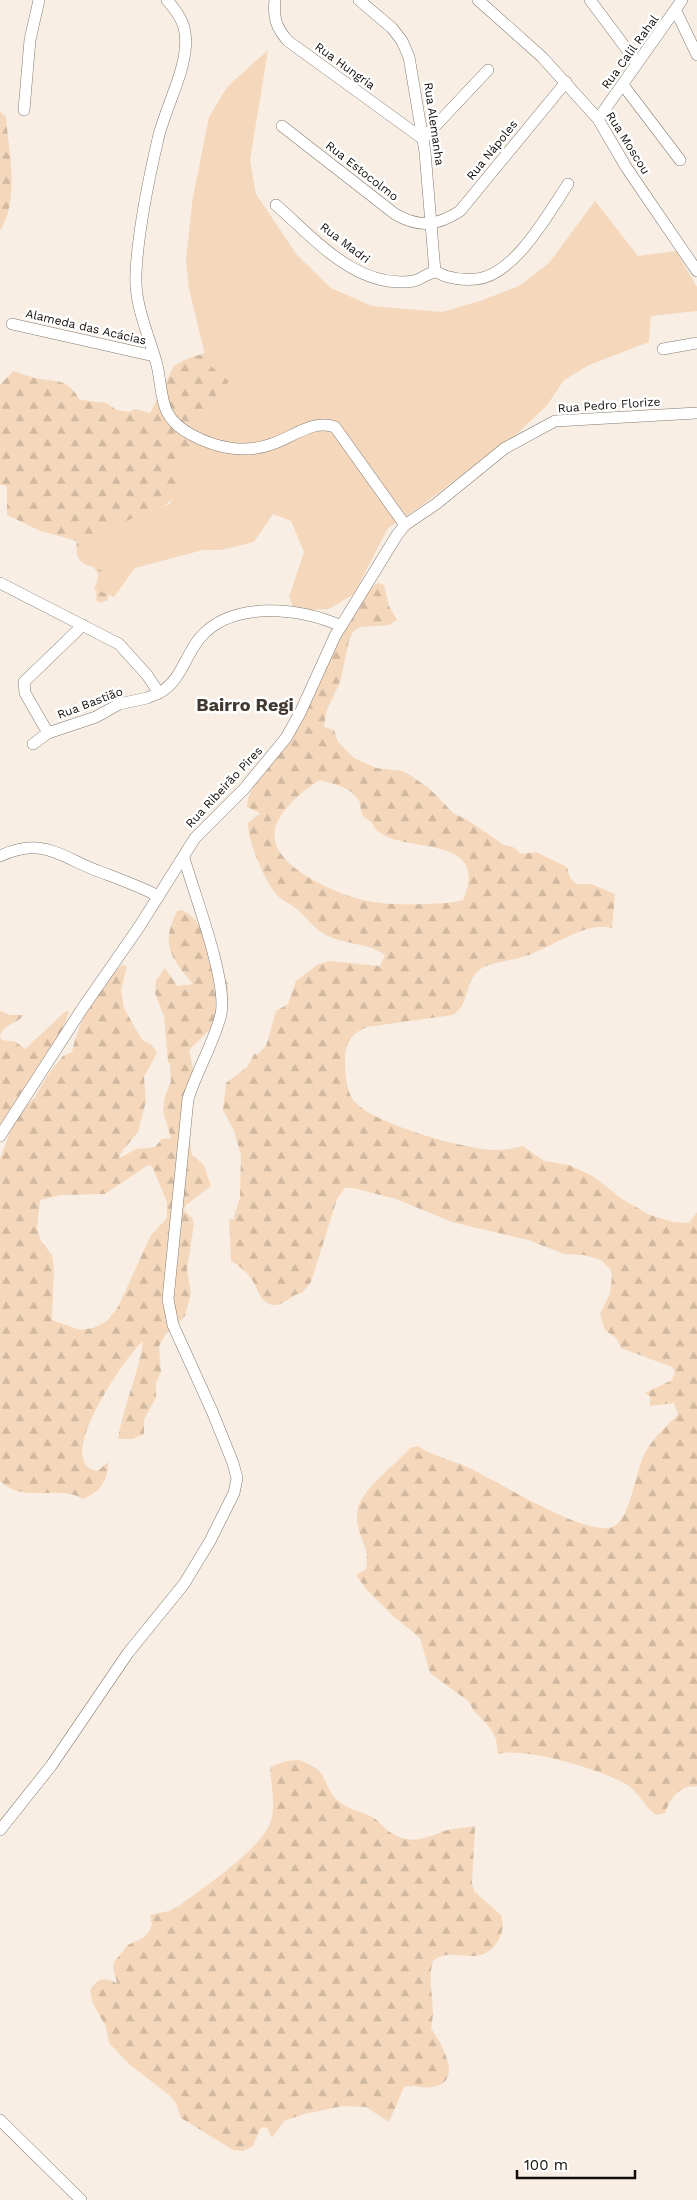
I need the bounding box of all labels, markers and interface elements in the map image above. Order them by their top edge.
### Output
street label: Rua Calil Rahal [599,12,662,92]
street label: Rua Hungria [312,40,378,93]
street label: Rua Alemanha [421,82,447,167]
street label: Rua Moscou [603,109,653,177]
street label: Rua Nápoles [464,117,520,183]
street label: Rua Estocolmo [323,138,401,204]
street label: Rua Madri [317,220,373,266]
street label: Alameda das Acácias [24,306,148,348]
street label: Rua Pedro Florize [557,394,661,416]
street label: Rua Bastião [55,684,125,722]
district label: Bairro Regi [196,694,294,715]
street label: Rua Ribeirão Pires [183,744,265,830]
scale bar [517,2148,634,2180]
text: 100 m [524,2156,568,2174]

